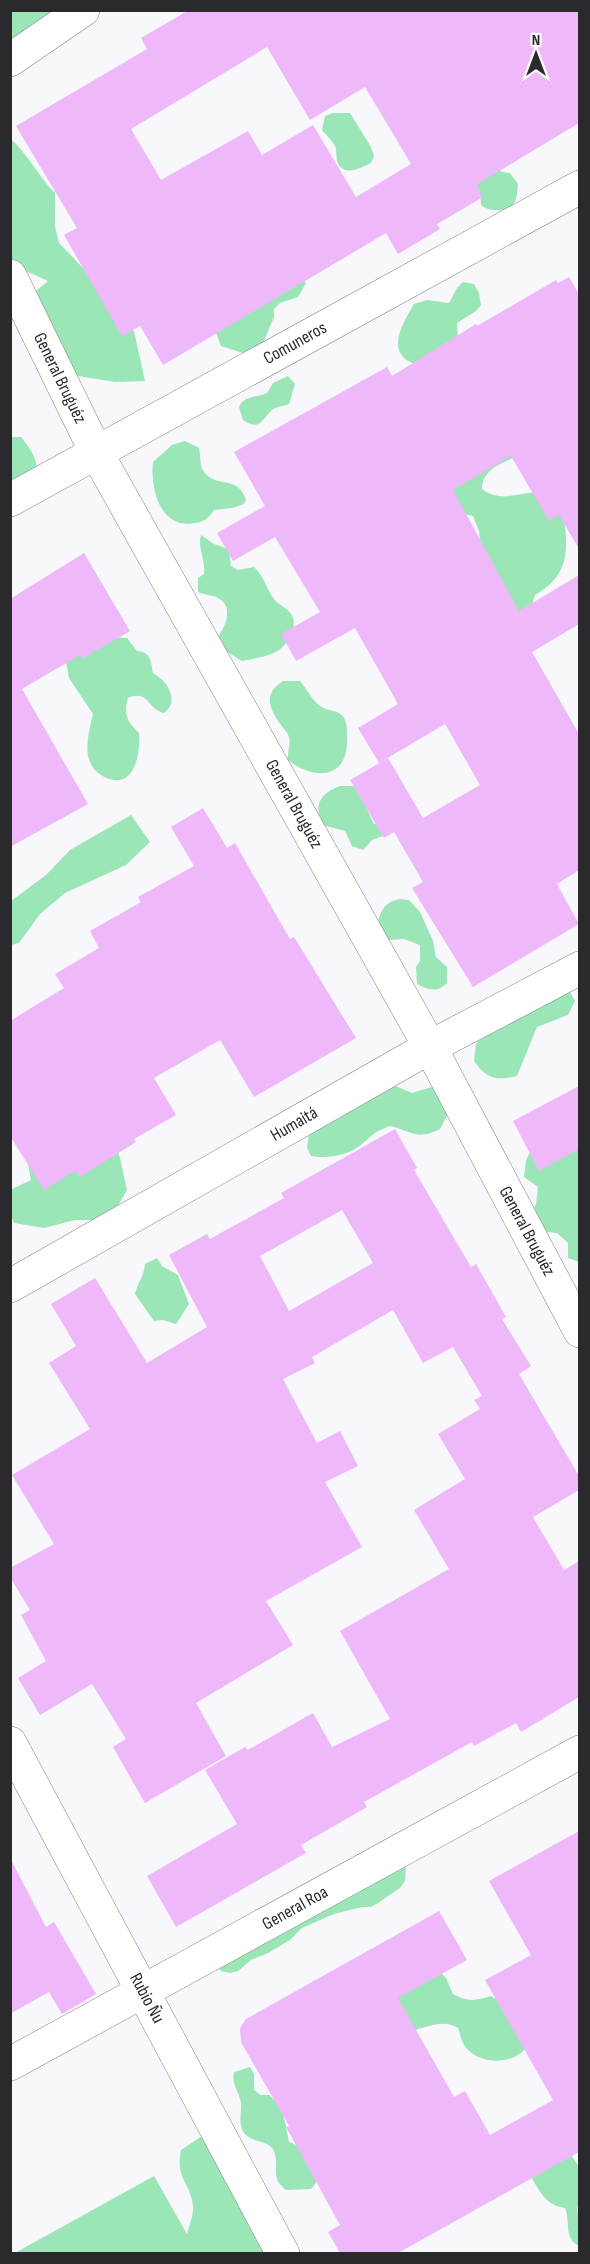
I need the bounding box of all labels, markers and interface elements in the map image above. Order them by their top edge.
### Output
north arrow [506,24,566,84]
text: N [532,31,540,50]
street label: Comuneros [260,317,330,369]
street label: General Bruguéz [29,329,91,427]
street label: General Bruguéz [261,756,327,853]
street label: Humaitá [267,1102,321,1146]
street label: General Bruguéz [495,1183,560,1280]
street label: General Roa [259,1881,331,1935]
street label: Rubio Ñu [125,1969,169,2027]

